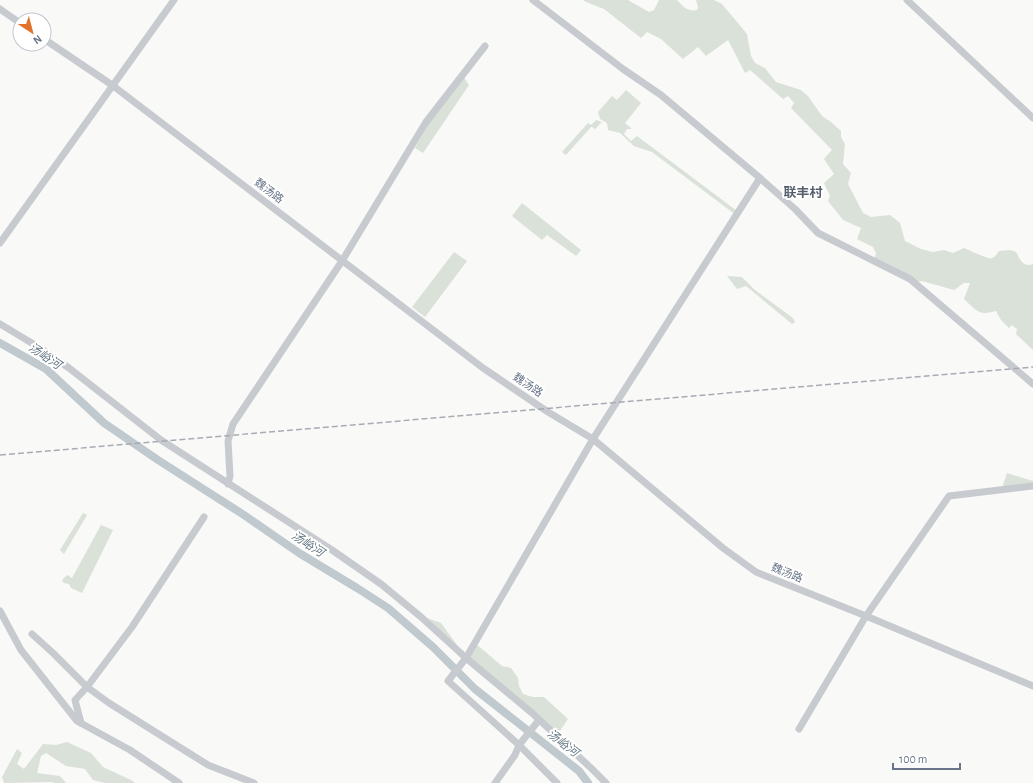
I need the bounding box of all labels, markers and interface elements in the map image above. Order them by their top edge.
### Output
north arrow [12,12,52,52]
text: N [31,33,44,46]
street label: 魏汤路 [253,176,286,205]
district label: 联丰村 [783,185,823,200]
water label: 汤峪河 [27,341,65,372]
street label: 魏汤路 [511,370,545,399]
water label: 汤峪河 [290,529,328,560]
street label: 魏汤路 [770,561,805,584]
water label: 汤峪河 [545,727,582,760]
scale bar [893,745,960,771]
text: 100 m [899,753,927,765]

